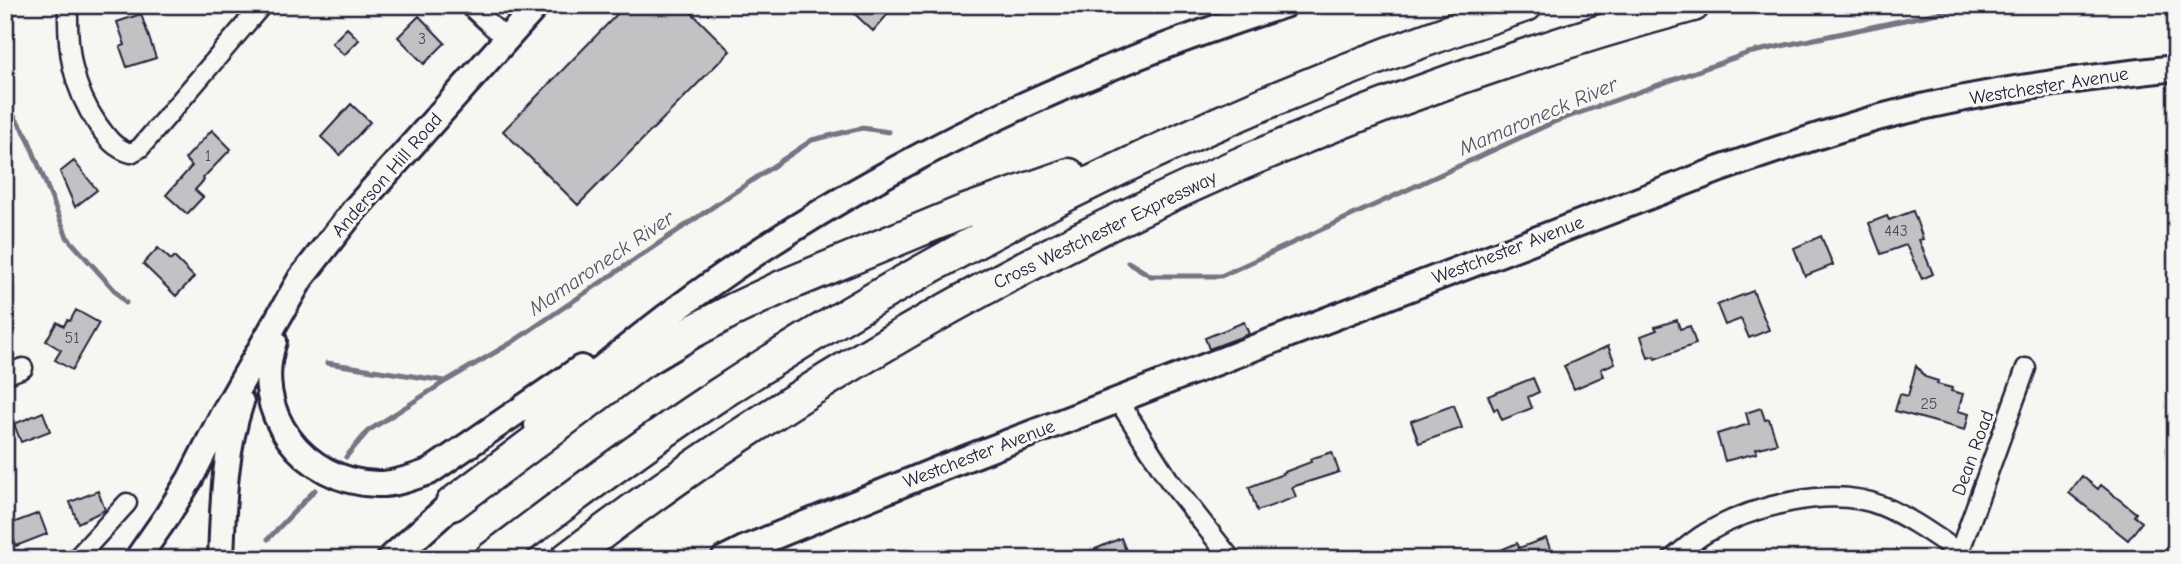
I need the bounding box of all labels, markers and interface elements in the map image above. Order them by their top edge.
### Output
house number: 3 [418,30,426,48]
street label: Westchester Avenue [1968,63,2130,109]
water label: Mamaroneck River [1454,71,1622,161]
street label: Anderson Hill Road [327,108,447,242]
house number: 1 [205,147,211,165]
street label: Cross Westchester Expressway [990,166,1221,294]
water label: Mamaroneck River [523,205,680,321]
street label: Westchester Avenue [1429,211,1587,289]
house number: 443 [1884,222,1908,240]
house number: 51 [64,329,80,347]
house number: 25 [1920,395,1938,413]
street label: Dean Road [1947,407,1999,499]
street label: Westchester Avenue [900,415,1058,493]

